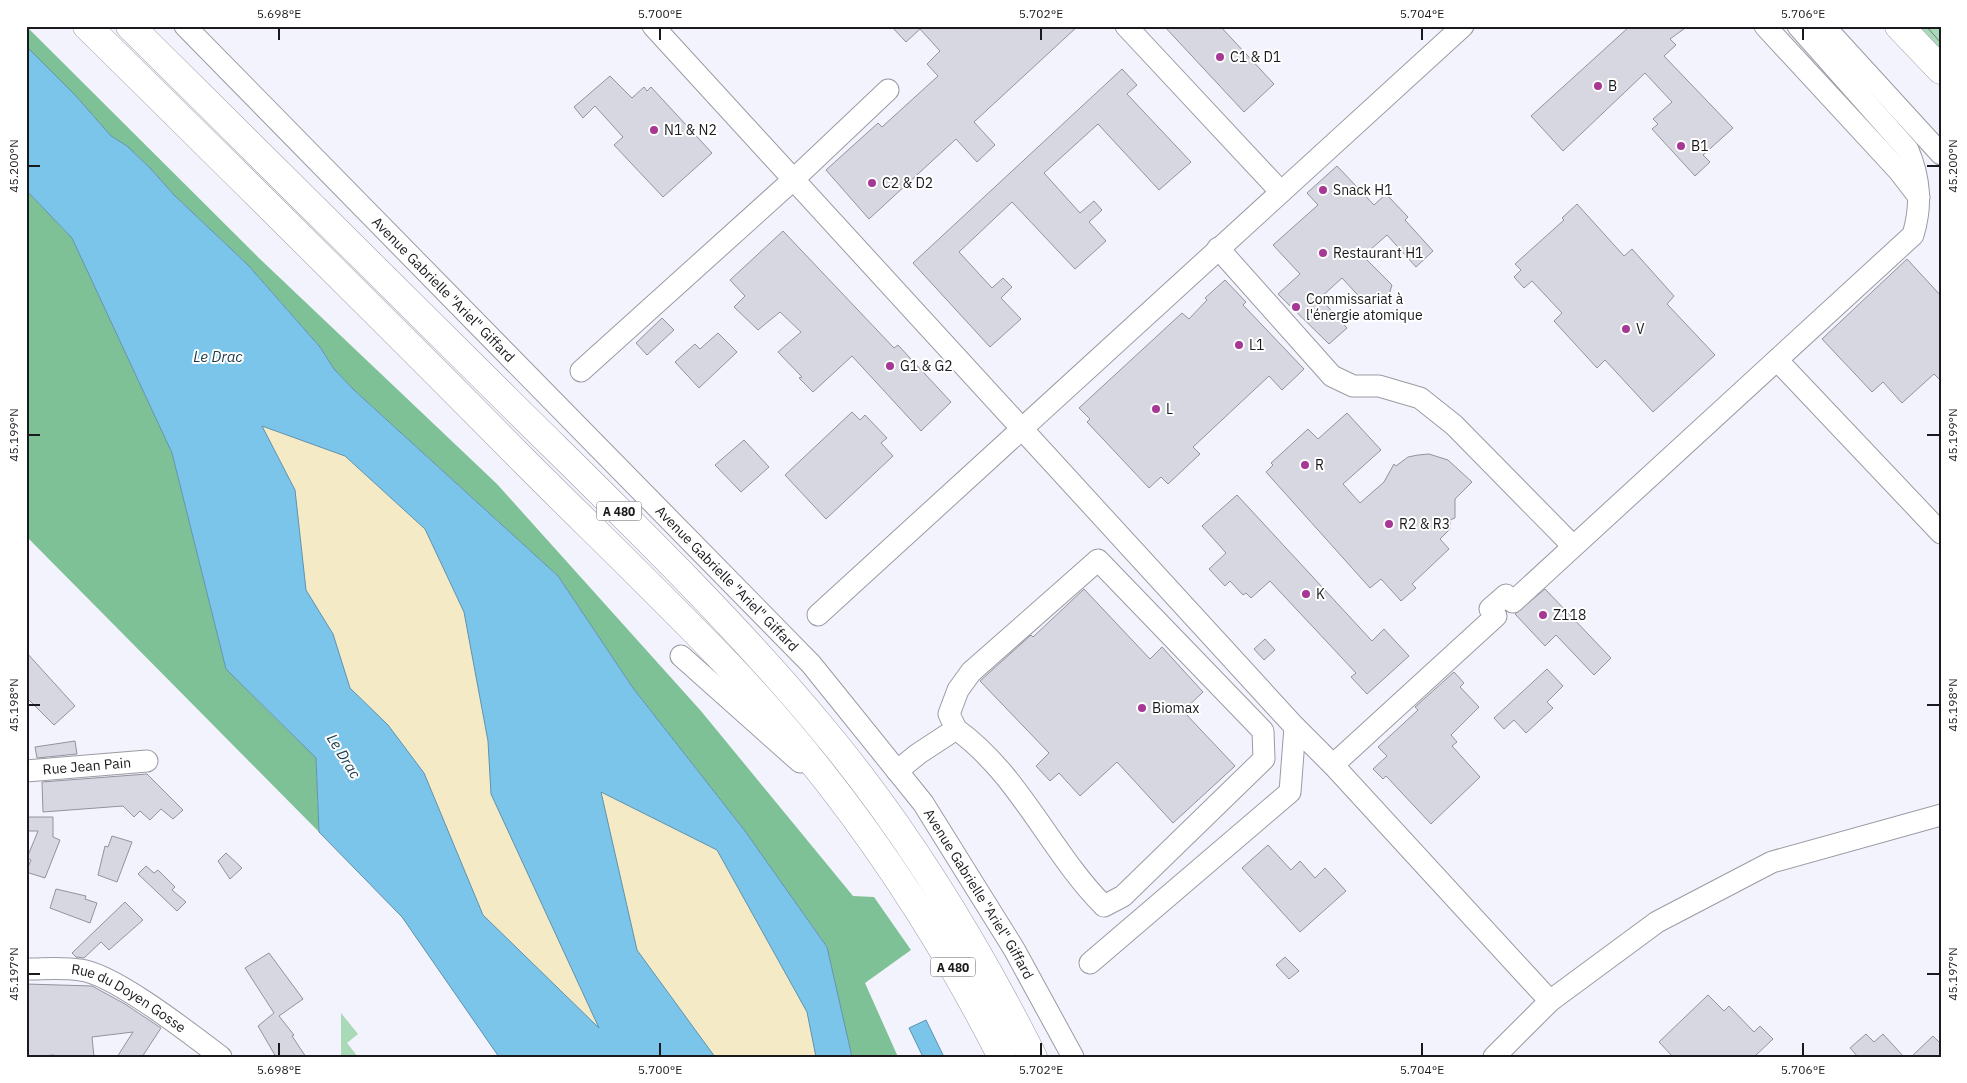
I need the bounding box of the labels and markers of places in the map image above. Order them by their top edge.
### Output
place label: C1 & D1 [1230,48,1281,66]
marker: C1 & D1 [1214,51,1226,63]
place label: B [1608,77,1617,95]
marker: B [1592,80,1604,92]
place label: N1 & N2 [664,121,717,139]
marker: N1 & N2 [648,124,660,136]
place label: B1 [1691,137,1709,155]
marker: B1 [1675,140,1687,152]
place label: C2 & D2 [882,174,933,192]
marker: C2 & D2 [866,177,878,189]
place label: Snack H1 [1333,181,1393,199]
marker: Snack H1 [1317,184,1329,196]
place label: Restaurant H1 [1333,244,1424,262]
marker: Restaurant H1 [1317,247,1329,259]
place label: Commissariat à l'énergie atomique [1306,290,1423,324]
marker: Commissariat à l'énergie atomique [1290,301,1302,313]
place label: V [1636,320,1645,338]
marker: V [1620,323,1632,335]
place label: L1 [1249,336,1264,354]
marker: L1 [1233,339,1245,351]
place label: G1 & G2 [900,357,953,375]
marker: G1 & G2 [884,360,896,372]
place label: L [1166,400,1173,418]
marker: L [1150,403,1162,415]
place label: R [1315,456,1324,474]
marker: R [1299,459,1311,471]
place label: R2 & R3 [1399,515,1450,533]
marker: R2 & R3 [1383,518,1395,530]
place label: K [1316,585,1325,603]
marker: K [1300,588,1312,600]
place label: Z118 [1553,606,1586,624]
marker: Z118 [1537,609,1549,621]
place label: Biomax [1152,699,1199,717]
marker: Biomax [1136,702,1148,714]

